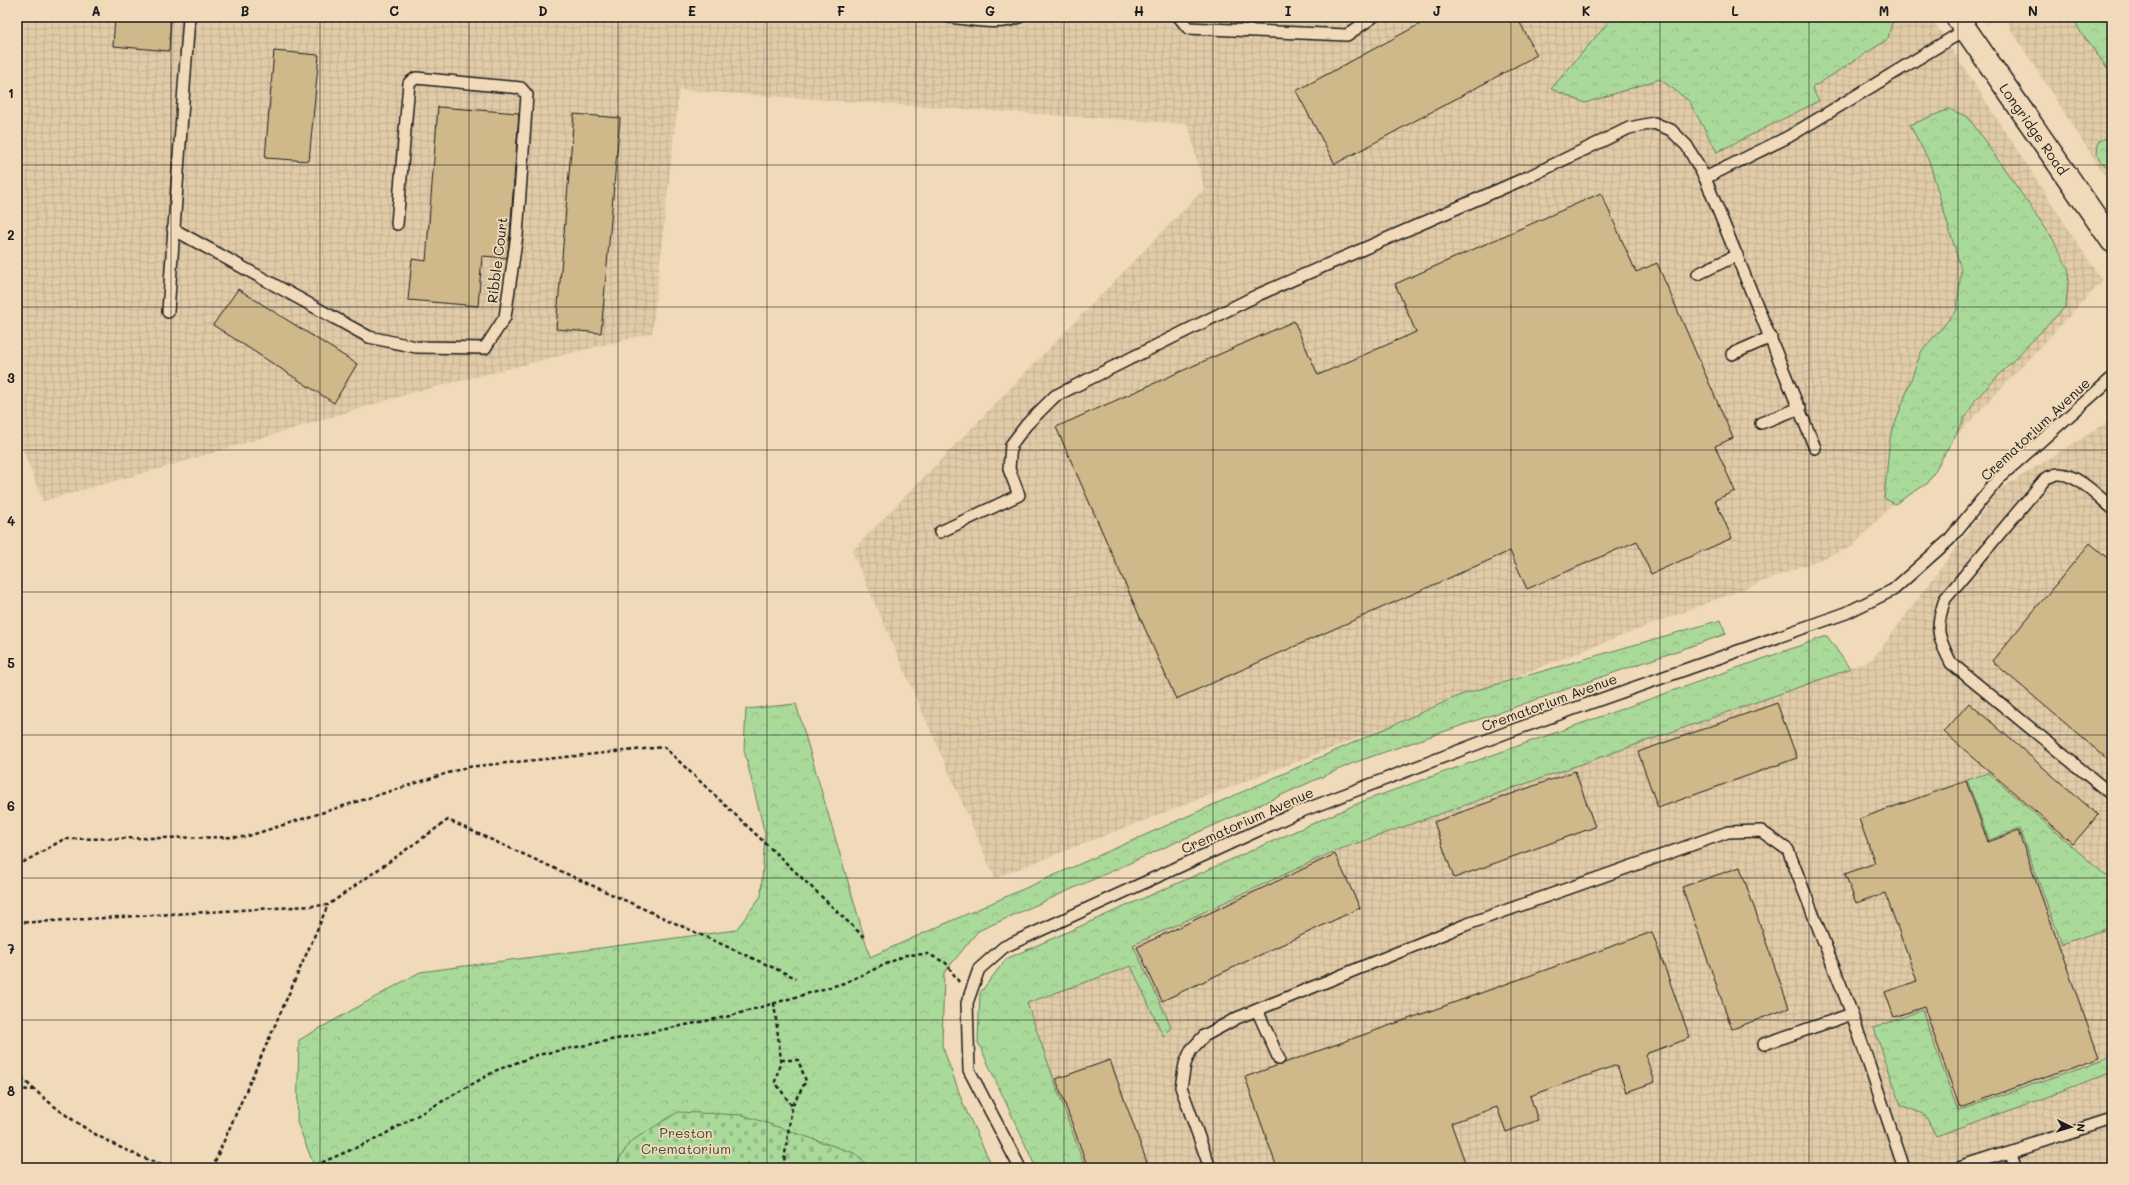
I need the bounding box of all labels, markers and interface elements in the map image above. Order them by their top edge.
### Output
text: A [91,2,101,19]
text: B [241,2,250,19]
text: C [389,2,399,19]
text: D [538,2,548,19]
text: E [688,2,696,19]
text: F [837,2,845,19]
text: G [985,2,995,19]
text: H [1134,2,1144,19]
text: I [1285,2,1292,19]
text: J [1433,2,1441,19]
text: K [1582,2,1591,19]
text: L [1731,2,1739,19]
text: M [1879,2,1889,19]
text: N [2028,2,2038,19]
street label: Longridge Road [1995,79,2073,179]
text: 1 [8,84,14,101]
street label: Ribble Court [482,216,512,304]
text: 2 [7,226,15,243]
text: 3 [7,369,15,386]
street label: Crematorium Avenue [1976,373,2094,485]
text: 4 [7,512,15,529]
text: 5 [7,654,15,671]
street label: Crematorium Avenue [1479,669,1619,735]
street label: Crematorium Avenue [1178,782,1316,858]
text: 6 [7,797,15,814]
text: 7 [7,940,15,957]
text: 8 [7,1082,15,1099]
north arrow [2051,1107,2091,1147]
park label: Preston Crematorium [641,1123,731,1158]
text: N [2074,1123,2089,1133]

